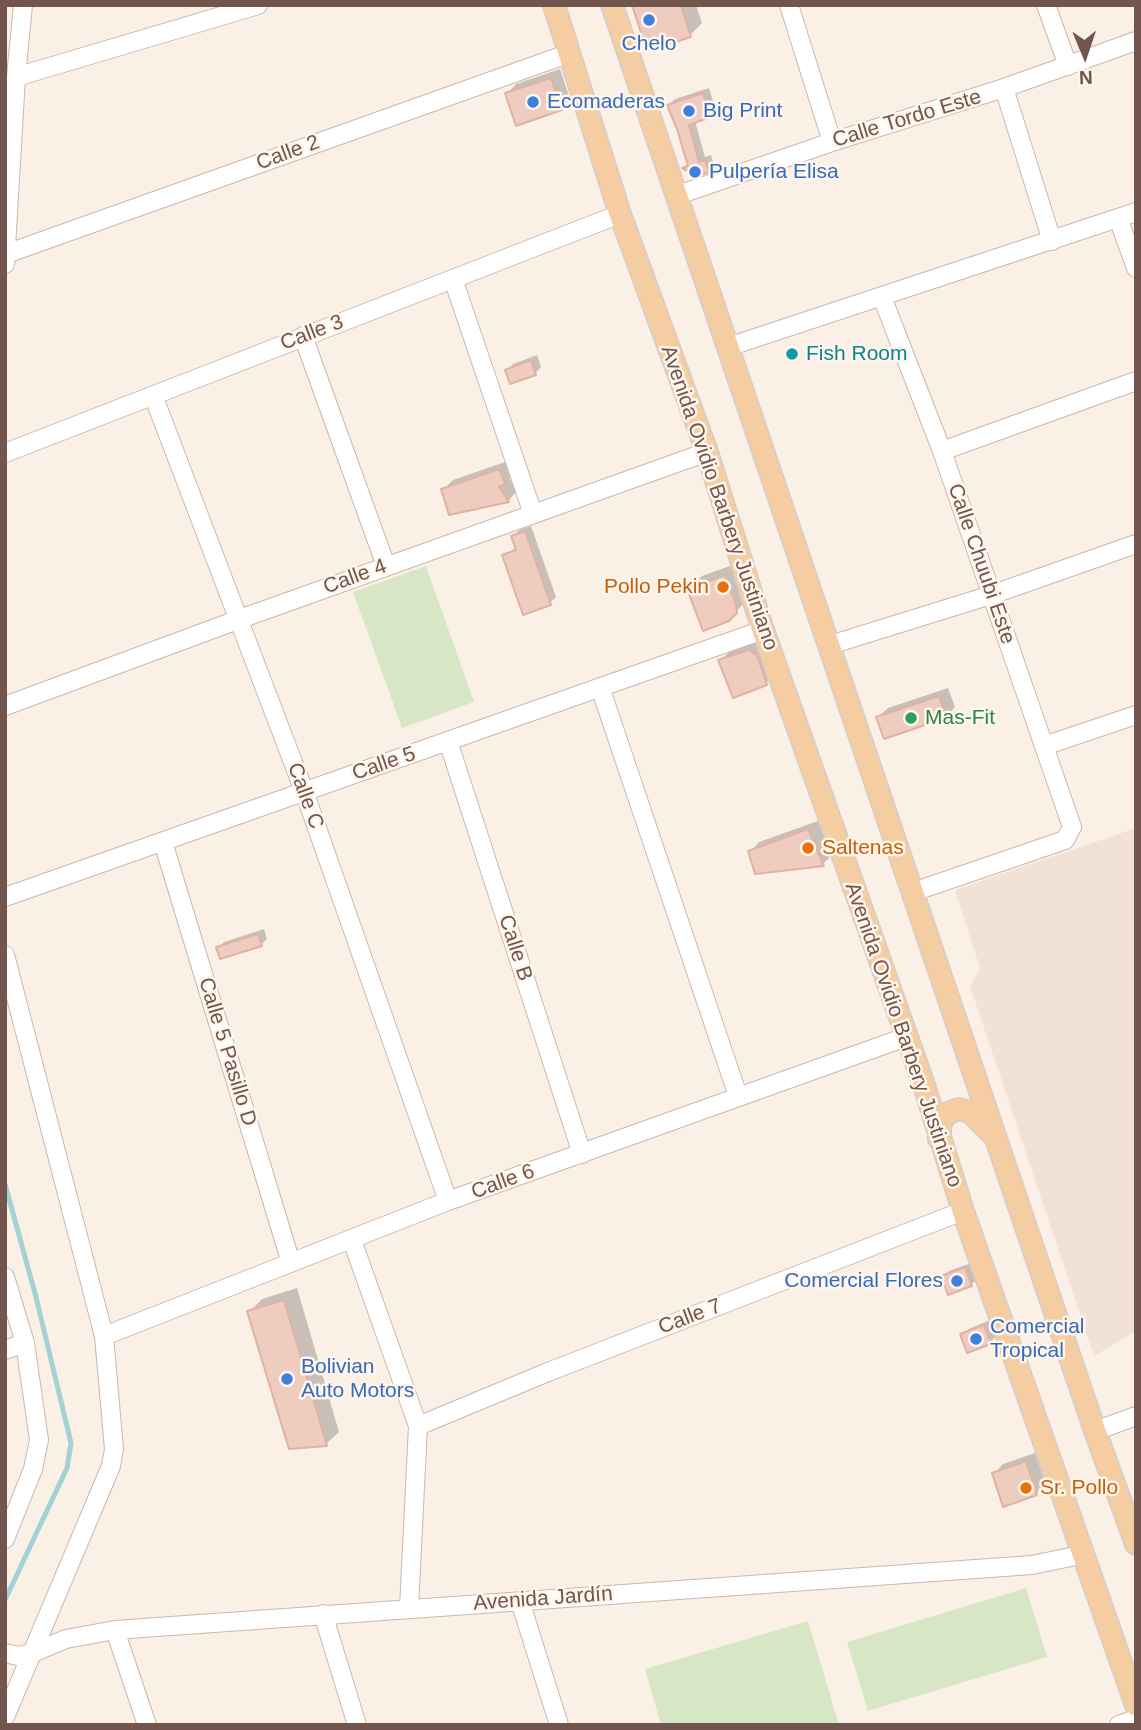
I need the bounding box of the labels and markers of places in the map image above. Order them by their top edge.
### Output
marker: Chelo [641,12,657,28]
place label: Chelo [622,31,676,57]
place label: Ecomaderas [547,89,665,115]
marker: Ecomaderas [525,94,541,110]
place label: Big Print [703,98,782,124]
marker: Big Print [681,103,697,119]
place label: Pulpería Elisa [709,159,839,185]
marker: Pulpería Elisa [687,164,703,180]
place label: Fish Room [806,341,908,367]
marker: Fish Room [784,346,800,362]
place label: Pollo Pekin [604,574,709,600]
marker: Pollo Pekin [715,579,731,595]
place label: Mas-Fit [925,705,995,731]
marker: Mas-Fit [903,710,919,726]
place label: Saltenas [822,835,904,861]
marker: Saltenas [800,840,816,856]
place label: Comercial Flores [784,1268,943,1294]
marker: Comercial Flores [949,1273,965,1289]
place label: Comercial Tropical [990,1314,1085,1364]
marker: Comercial Tropical [968,1331,984,1347]
place label: Bolivian Auto Motors [301,1354,414,1404]
marker: Bolivian Auto Motors [279,1371,295,1387]
place label: Sr. Pollo [1040,1475,1118,1501]
marker: Sr. Pollo [1018,1480,1034,1496]

